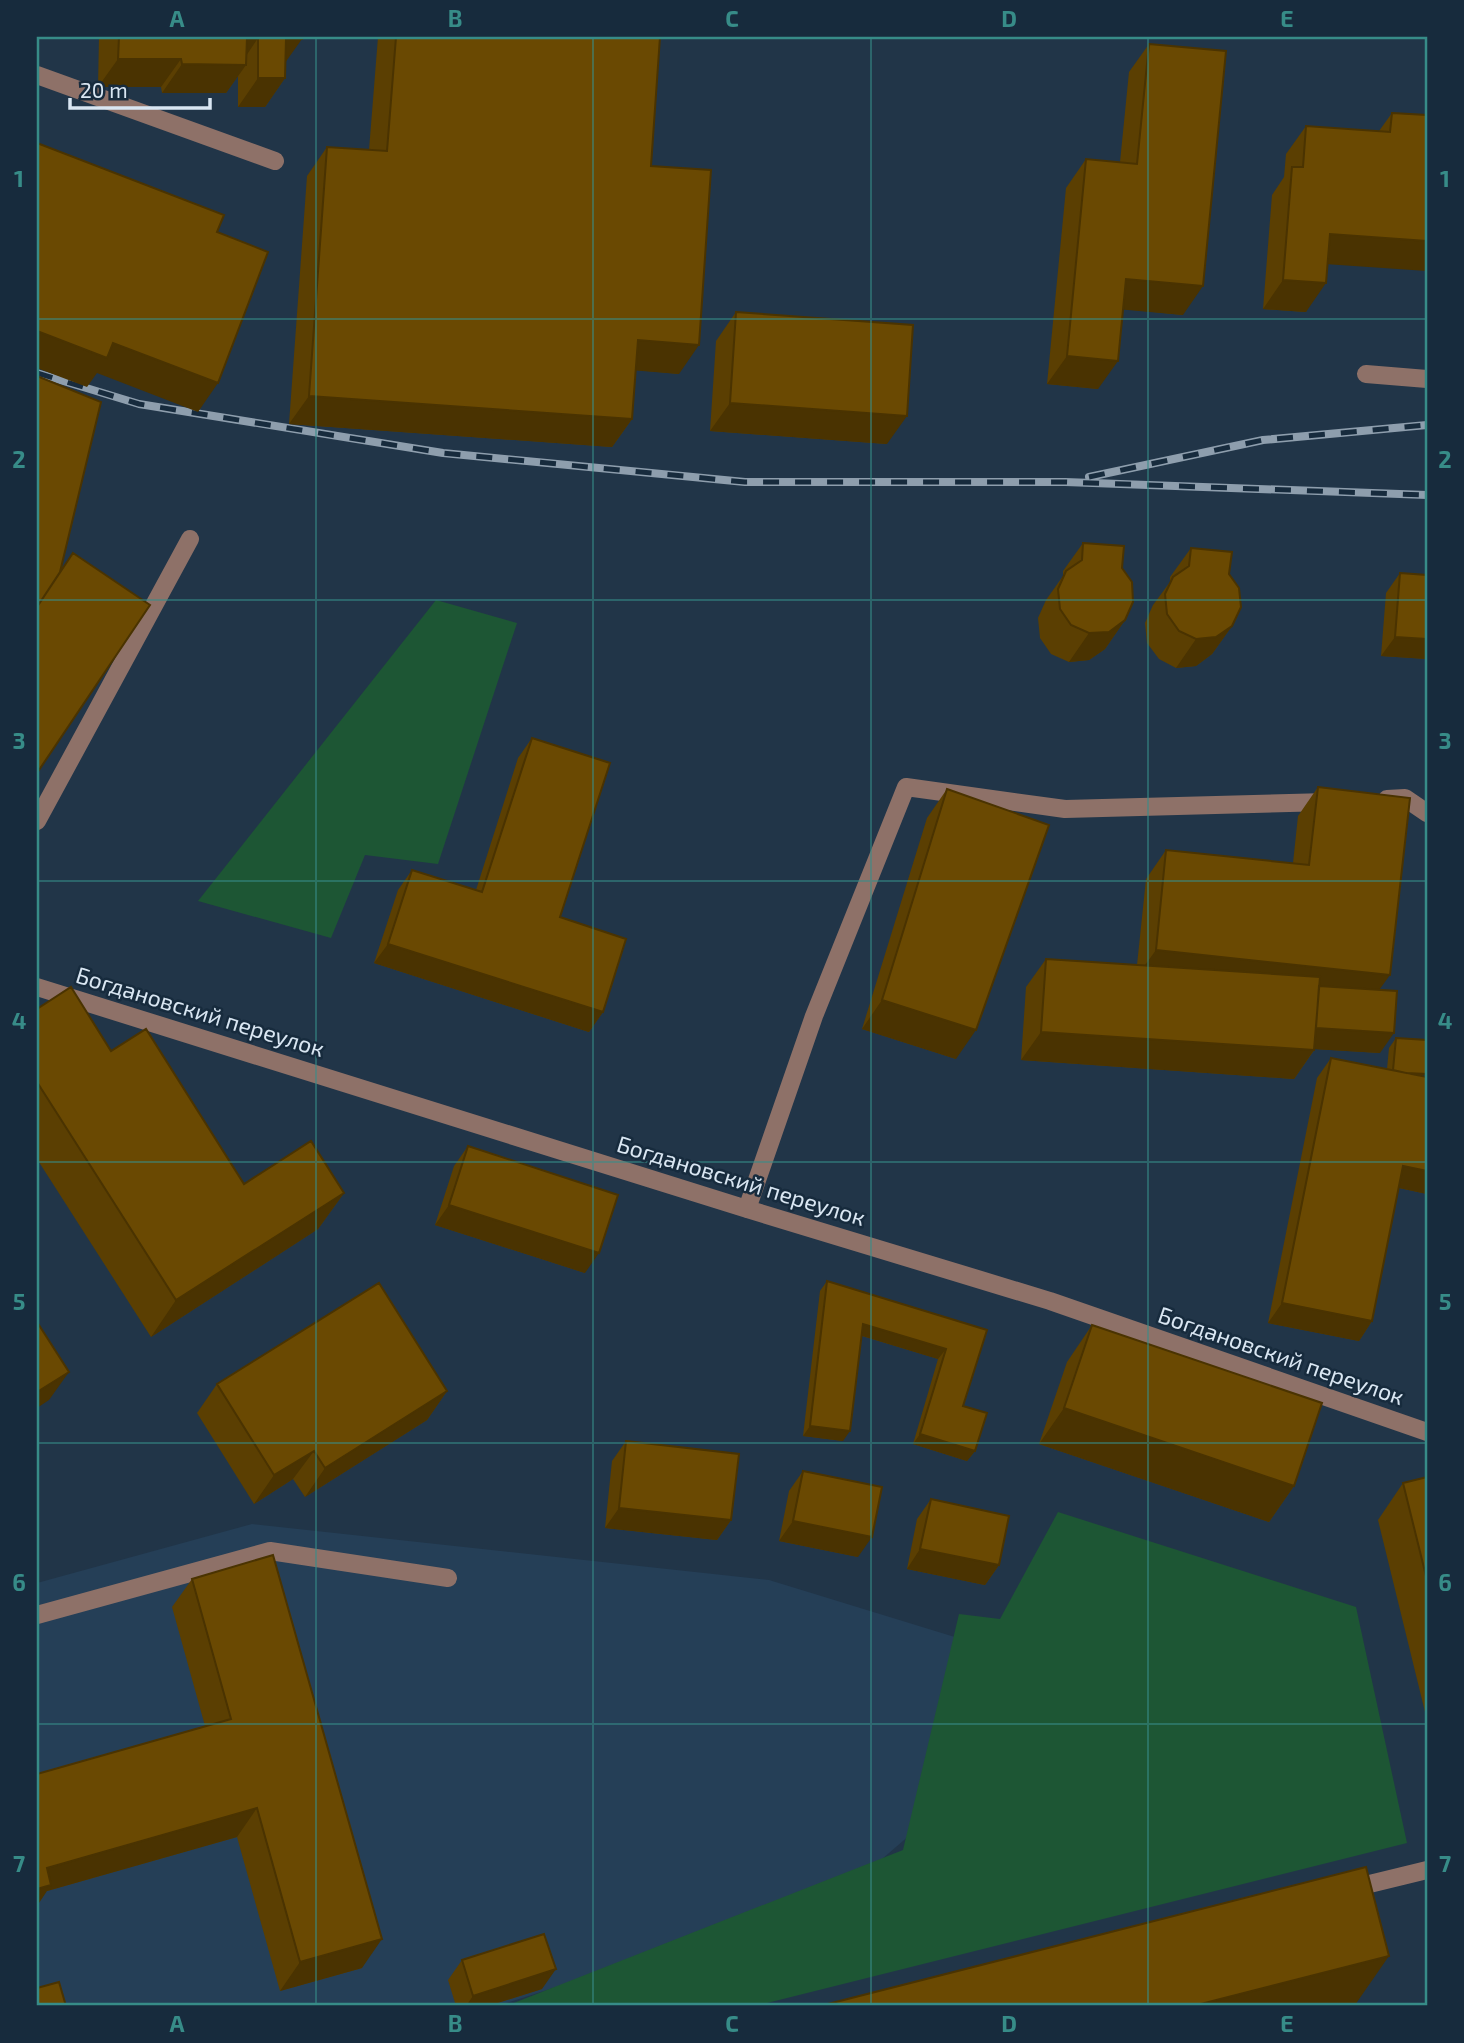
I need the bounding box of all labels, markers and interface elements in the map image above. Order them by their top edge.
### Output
text: A [169,4,185,32]
text: B [448,4,462,32]
text: C [725,4,739,32]
text: D [1001,4,1017,32]
text: E [1280,4,1294,32]
scale bar [70,66,210,110]
text: 20 m [80,77,128,102]
text: 1 [14,164,24,192]
text: 1 [1440,164,1450,192]
text: 2 [12,445,26,473]
text: 2 [1438,445,1452,473]
text: 3 [12,726,26,754]
text: 3 [1438,726,1452,754]
street label: Богдановский переулок [72,960,328,1063]
text: 4 [12,1006,26,1034]
text: 4 [1438,1006,1452,1034]
street label: Богдановский переулок [613,1129,869,1232]
text: 5 [13,1287,25,1315]
text: 5 [1439,1287,1451,1315]
street label: Богдановский переулок [1154,1300,1408,1411]
text: 6 [12,1568,26,1596]
text: 6 [1438,1568,1452,1596]
text: 7 [13,1849,25,1877]
text: 7 [1439,1849,1451,1877]
text: A [169,2009,185,2037]
text: B [448,2009,462,2037]
text: C [725,2009,739,2037]
text: D [1001,2009,1017,2037]
text: E [1280,2009,1294,2037]

